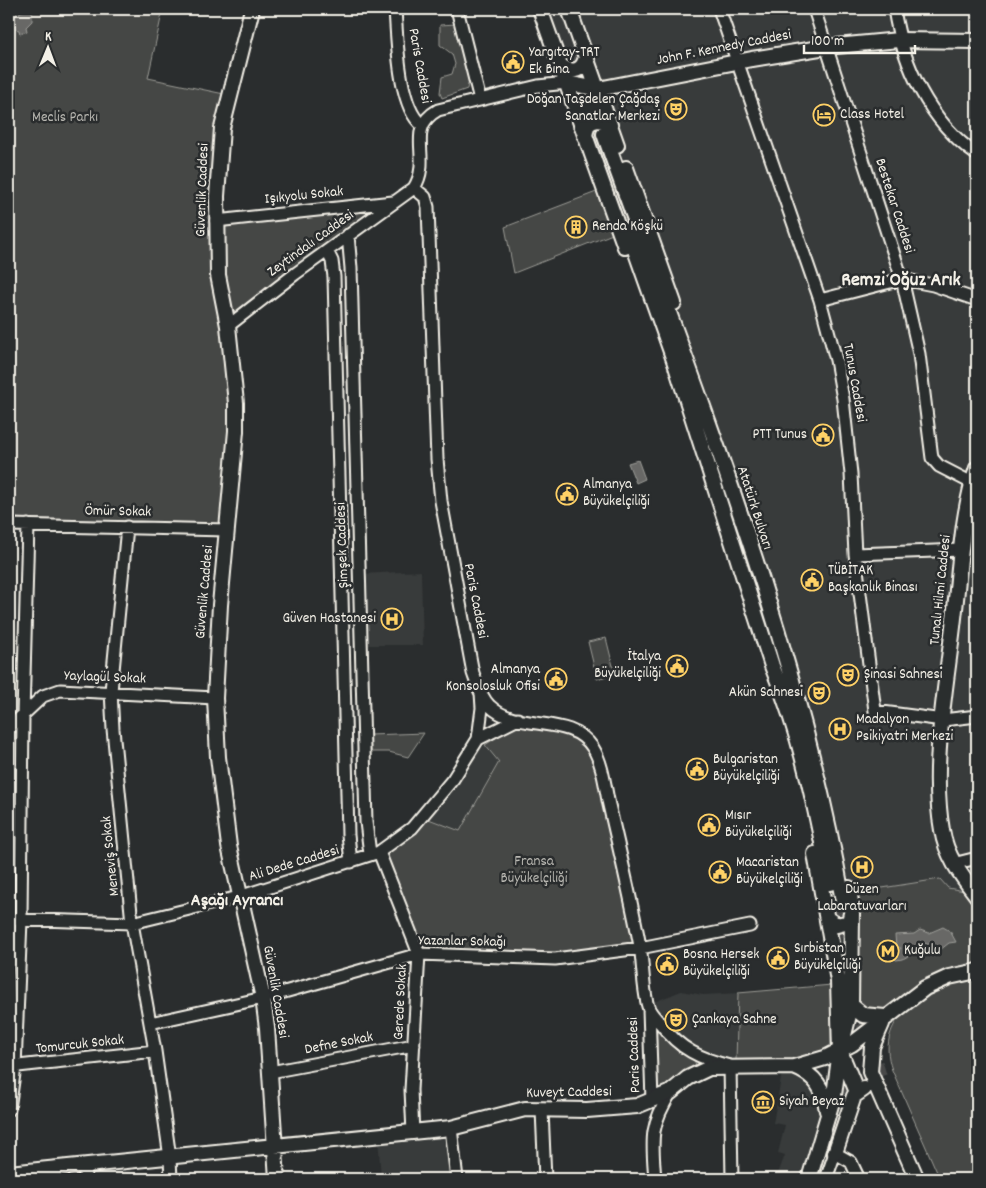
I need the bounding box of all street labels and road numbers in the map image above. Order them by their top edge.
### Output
street label: John F. Kennedy Caddesi [655,24,793,72]
street label: Paris Caddesi [402,27,436,106]
street label: Güvenlik Caddesi [190,142,216,237]
street label: Bestekar Caddesi [868,156,920,256]
street label: Işıkyolu Sokak [264,181,344,211]
street label: Zeytindalı Caddesi [263,205,359,283]
street label: Tunus Caddesi [836,342,872,424]
street label: Atatürk Bulvarı [730,463,778,553]
street label: Ömür Sokak [85,500,151,524]
street label: Şimşek Caddesi [330,501,355,588]
street label: Tunalı Hilmi Caddesi [924,533,958,646]
street label: Güvenlik Caddesi [190,544,220,640]
street label: Paris Caddesi [457,562,493,641]
street label: Yaylagül Sokak [64,666,146,690]
street label: Meneviş Sokak [96,815,126,897]
street label: Ali Dede Caddesi [246,840,342,888]
street label: Yazanlar Sokağı [418,930,506,954]
street label: Güvenlik Caddesi [256,944,294,1040]
street label: Gerede Sokak [388,963,414,1041]
street label: Paris Caddesi [623,1016,647,1093]
street label: Defne Sokak [303,1027,375,1061]
street label: Tomurcuk Sokak [35,1029,125,1061]
street label: Kuveyt Caddesi [526,1081,612,1105]

